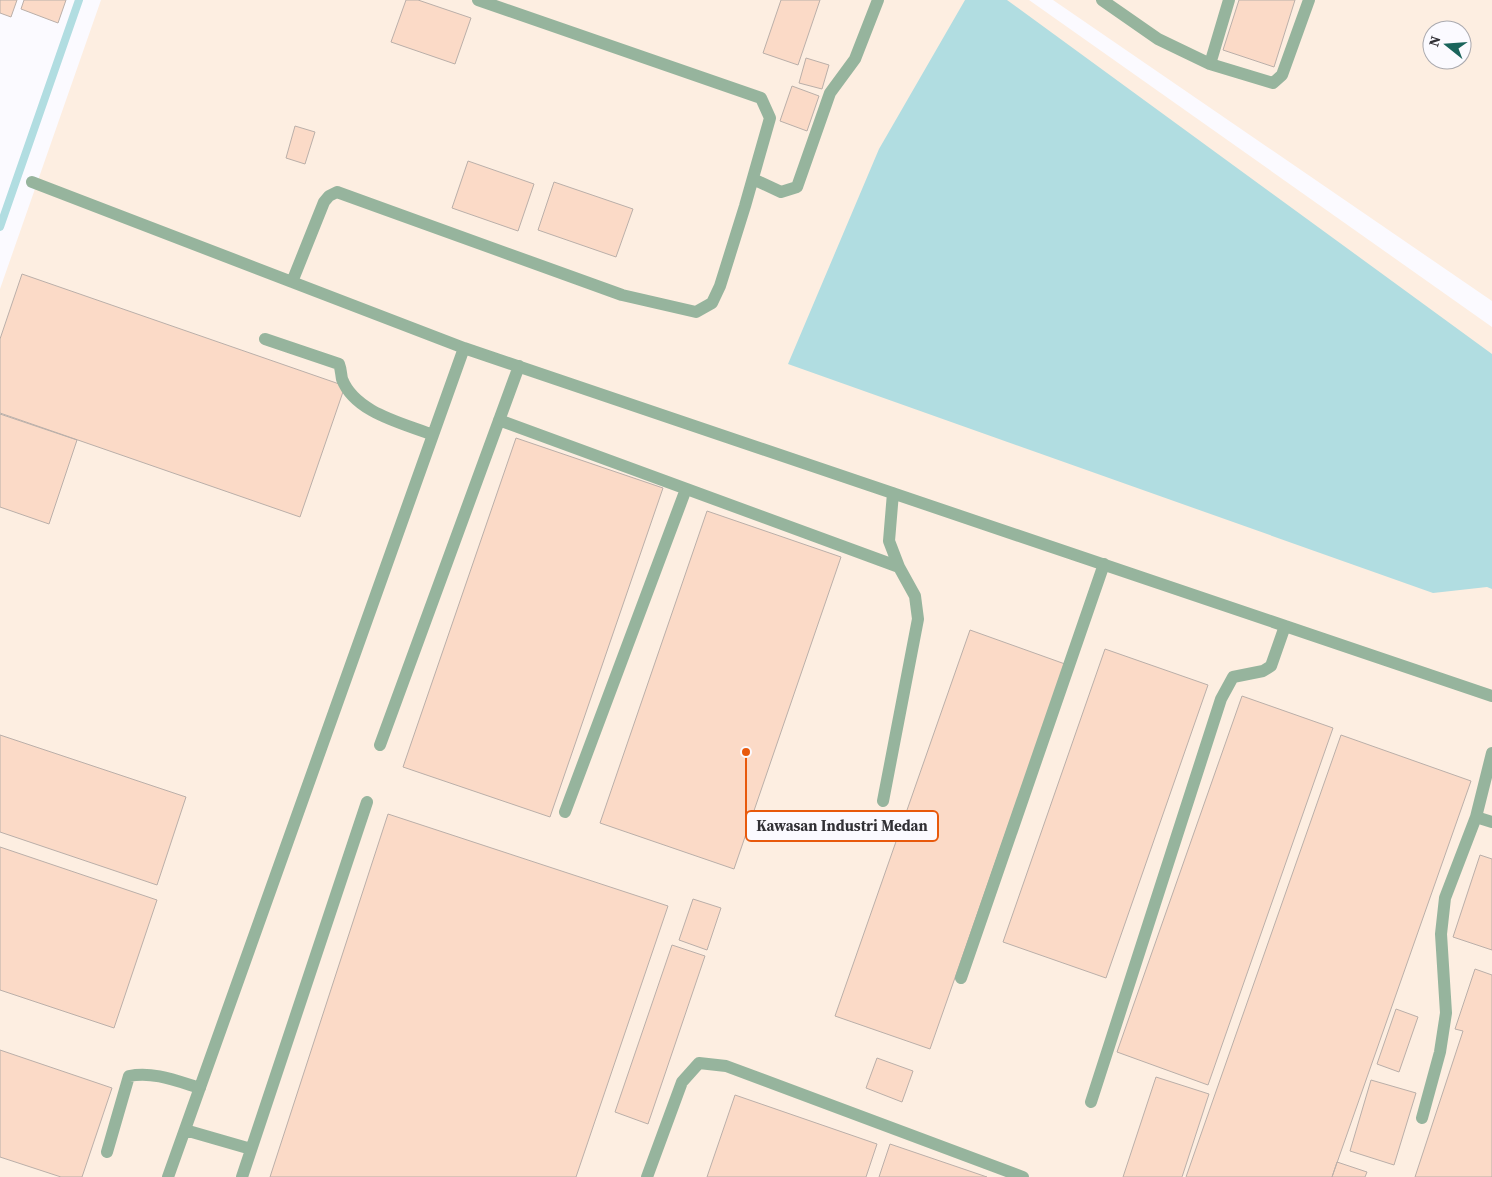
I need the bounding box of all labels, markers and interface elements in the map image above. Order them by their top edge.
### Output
north arrow [1422,20,1472,70]
text: N [1424,33,1446,49]
callout: Kawasan Industri Medan [746,811,938,841]
text: Kawasan Industri Medan [756,815,928,836]

